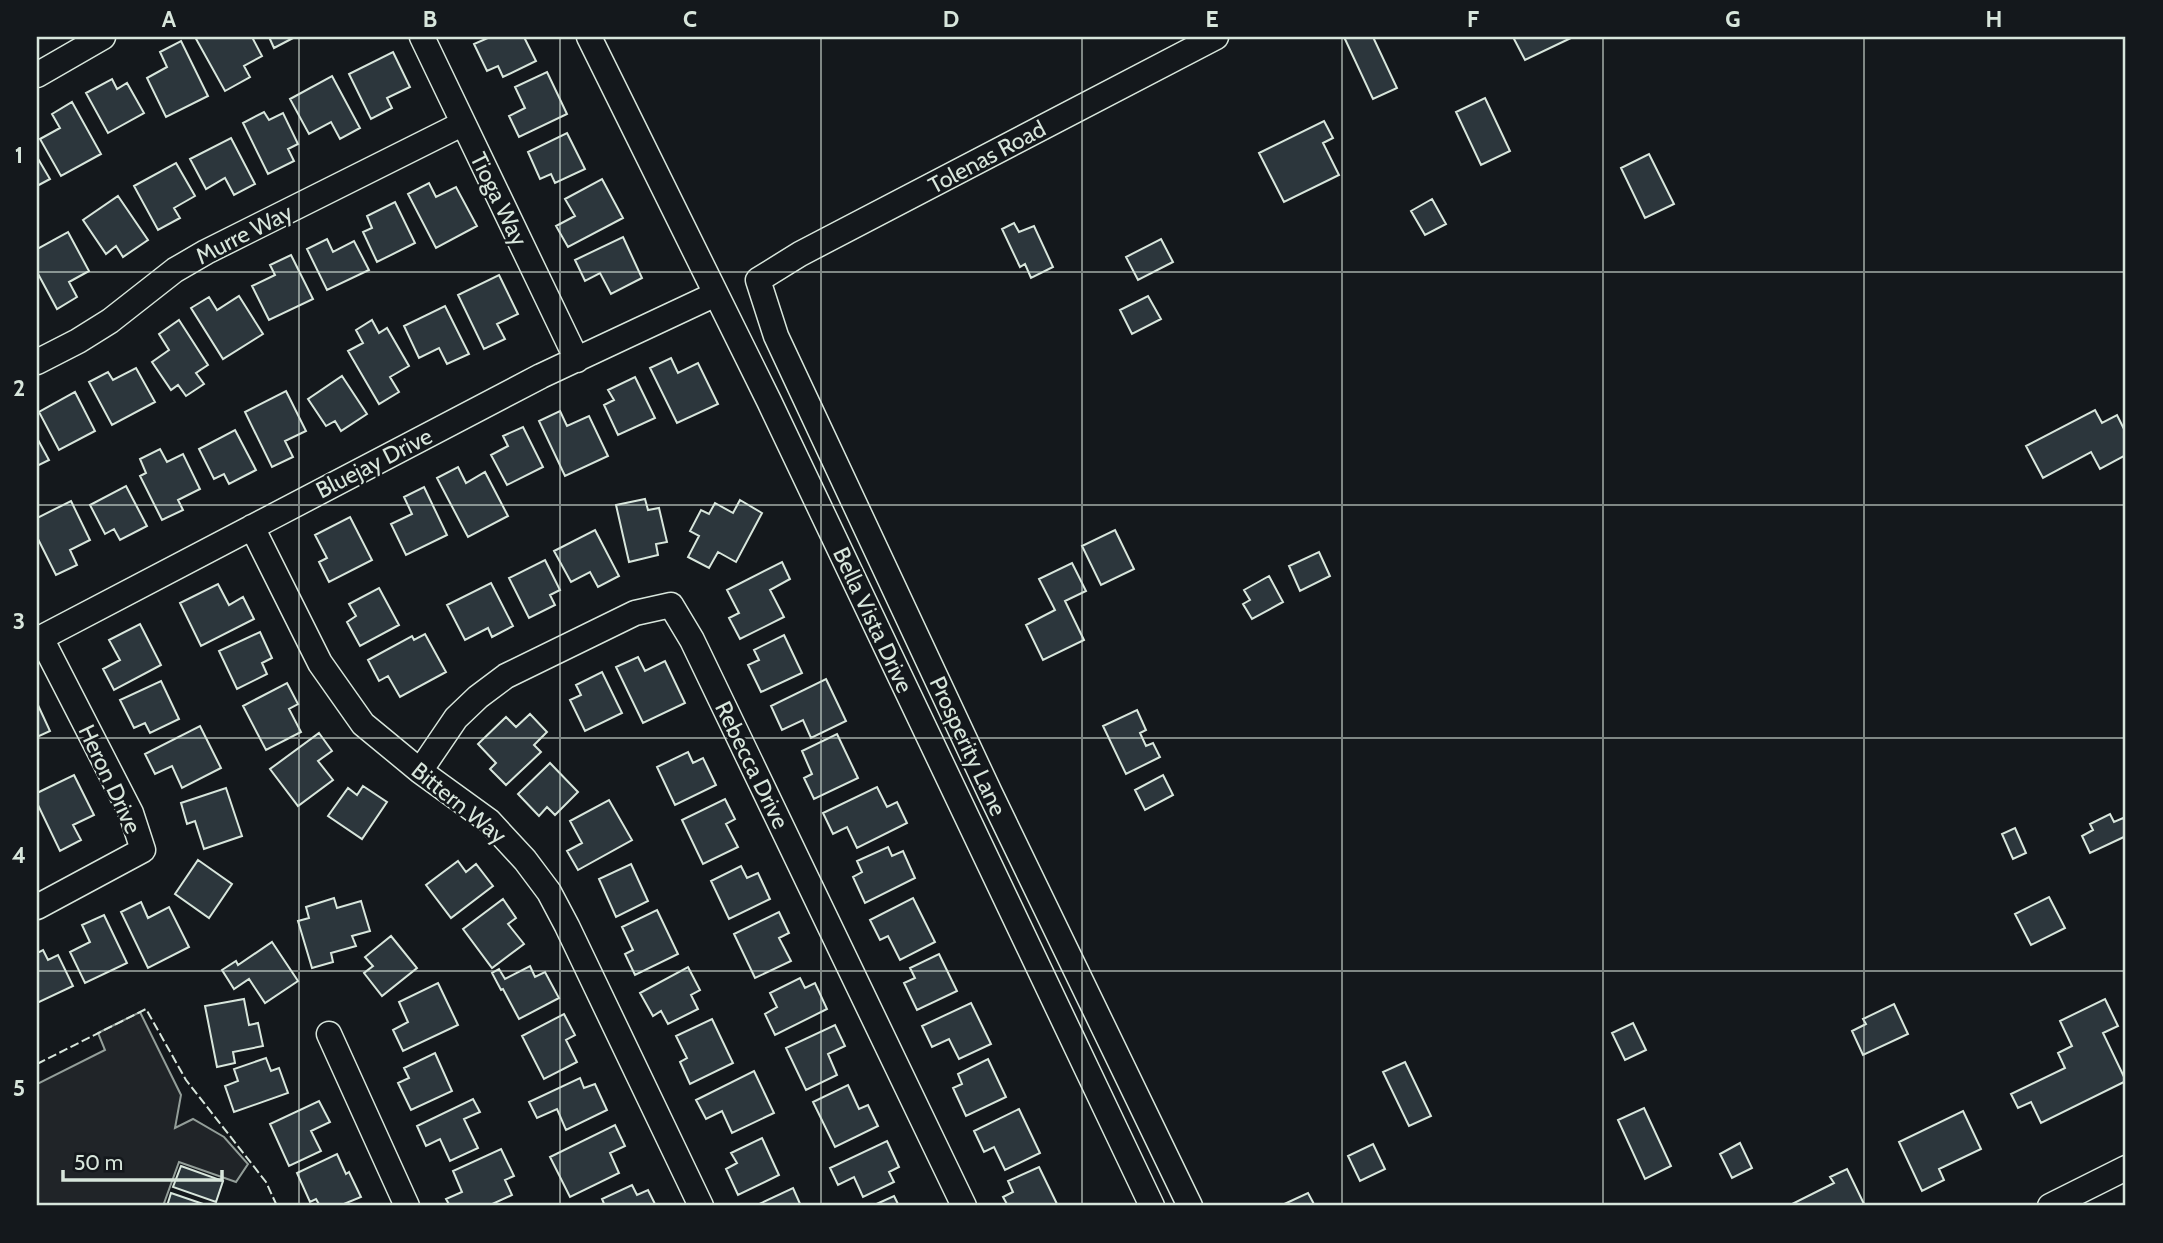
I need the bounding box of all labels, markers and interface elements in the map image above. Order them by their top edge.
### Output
text: A [162,5,177,33]
text: B [423,5,437,33]
text: C [683,5,697,33]
text: D [943,5,959,33]
text: E [1205,5,1219,33]
text: F [1467,5,1479,33]
text: G [1725,5,1741,33]
text: H [1986,5,2002,33]
street label: Tolenas Road [924,114,1050,200]
text: 1 [15,141,23,169]
street label: Tioga Way [464,148,534,251]
street label: Murre Way [191,198,297,270]
text: 2 [13,374,25,402]
street label: Bluejay Drive [311,422,437,504]
street label: Bella Vista Drive [827,543,919,698]
text: 3 [13,607,25,635]
street label: Prosperity Lane [923,672,1013,820]
street label: Rebecca Drive [709,697,795,833]
street label: Heron Drive [73,720,147,838]
street label: Bittern Way [406,756,512,850]
text: 4 [12,841,26,869]
text: 5 [13,1074,25,1102]
scale bar [63,1138,222,1182]
text: 50 m [74,1150,123,1175]

